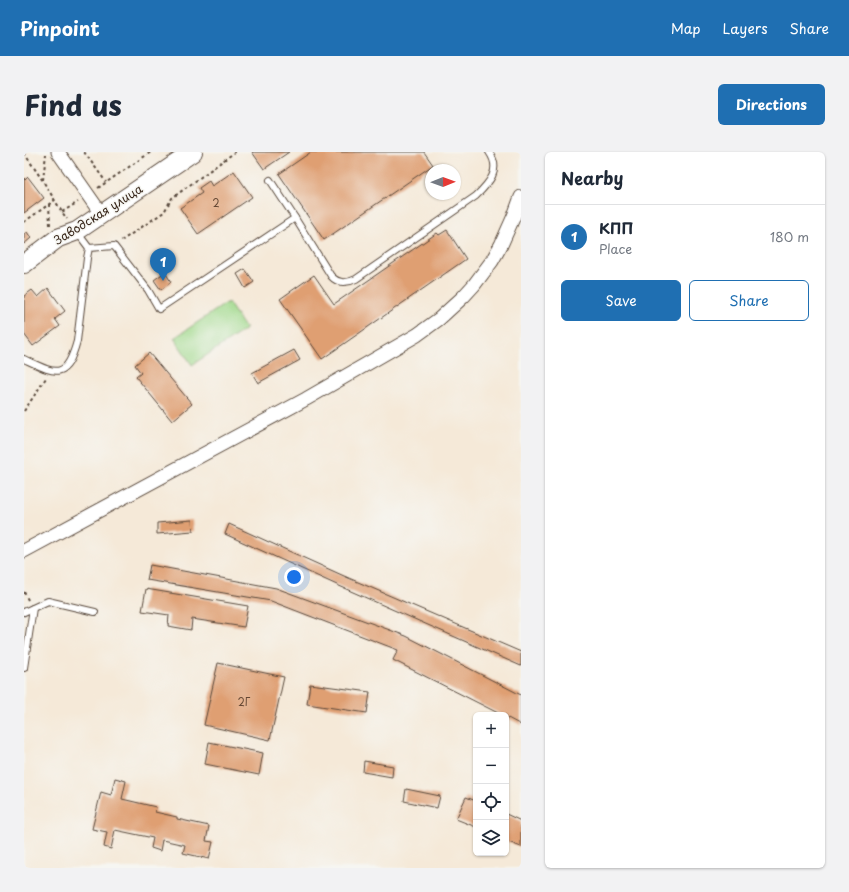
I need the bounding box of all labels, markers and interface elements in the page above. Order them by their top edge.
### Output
text: Pinpoint [20,14,100,42]
text: Map [671,18,701,39]
text: Layers [723,18,768,39]
text: Share [790,18,829,39]
text: Find us [24,83,122,126]
button: Directions [718,84,825,125]
north arrow [425,164,461,200]
text: Nearby [561,165,623,191]
street label: Заводская улица [50,179,146,249]
house number: 2 [212,195,220,210]
text: КПП [599,216,634,239]
text: 1 [571,227,577,246]
text: 180 m [770,227,809,246]
text: Place [599,239,632,258]
pin: 1 [150,248,176,281]
button: Save [561,280,681,321]
button: Share [689,280,809,321]
your location [284,567,304,587]
house number: 2Г [238,694,251,709]
map controls [473,712,509,856]
button: + [473,712,509,748]
button: − [473,748,509,784]
button: locate [473,784,509,820]
button: layers [473,820,509,856]

